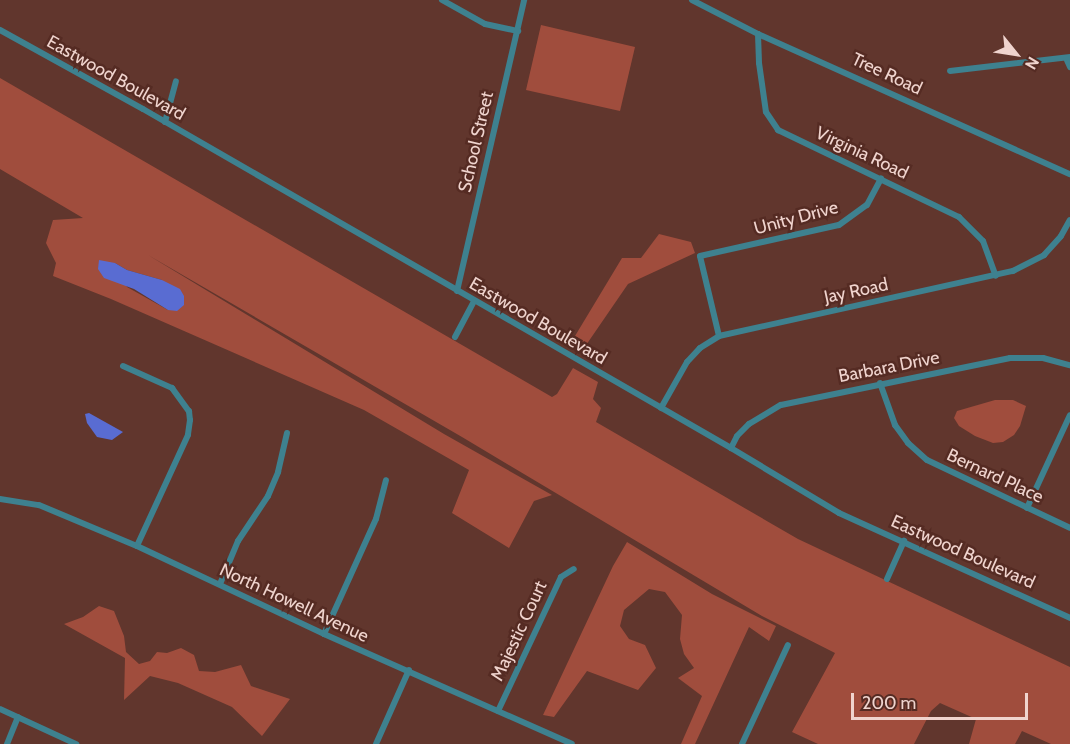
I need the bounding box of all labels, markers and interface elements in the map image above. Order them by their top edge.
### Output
north arrow [986,24,1046,84]
street label: Eastwood Boulevard [43,31,189,125]
street label: Tree Road [848,48,926,100]
text: N [1021,54,1043,73]
street label: School Street [454,89,498,195]
street label: Virginia Road [812,122,912,184]
street label: Unity Drive [752,196,840,240]
street label: Eastwood Boulevard [465,273,611,369]
street label: Jay Road [822,274,890,308]
street label: Barbara Drive [837,347,941,387]
street label: Bernard Place [943,444,1047,508]
street label: Eastwood Boulevard [888,511,1038,593]
street label: North Howell Avenue [216,559,372,647]
street label: Majestic Court [486,578,552,684]
scale bar [854,681,1031,719]
text: 200 m [862,692,916,714]

